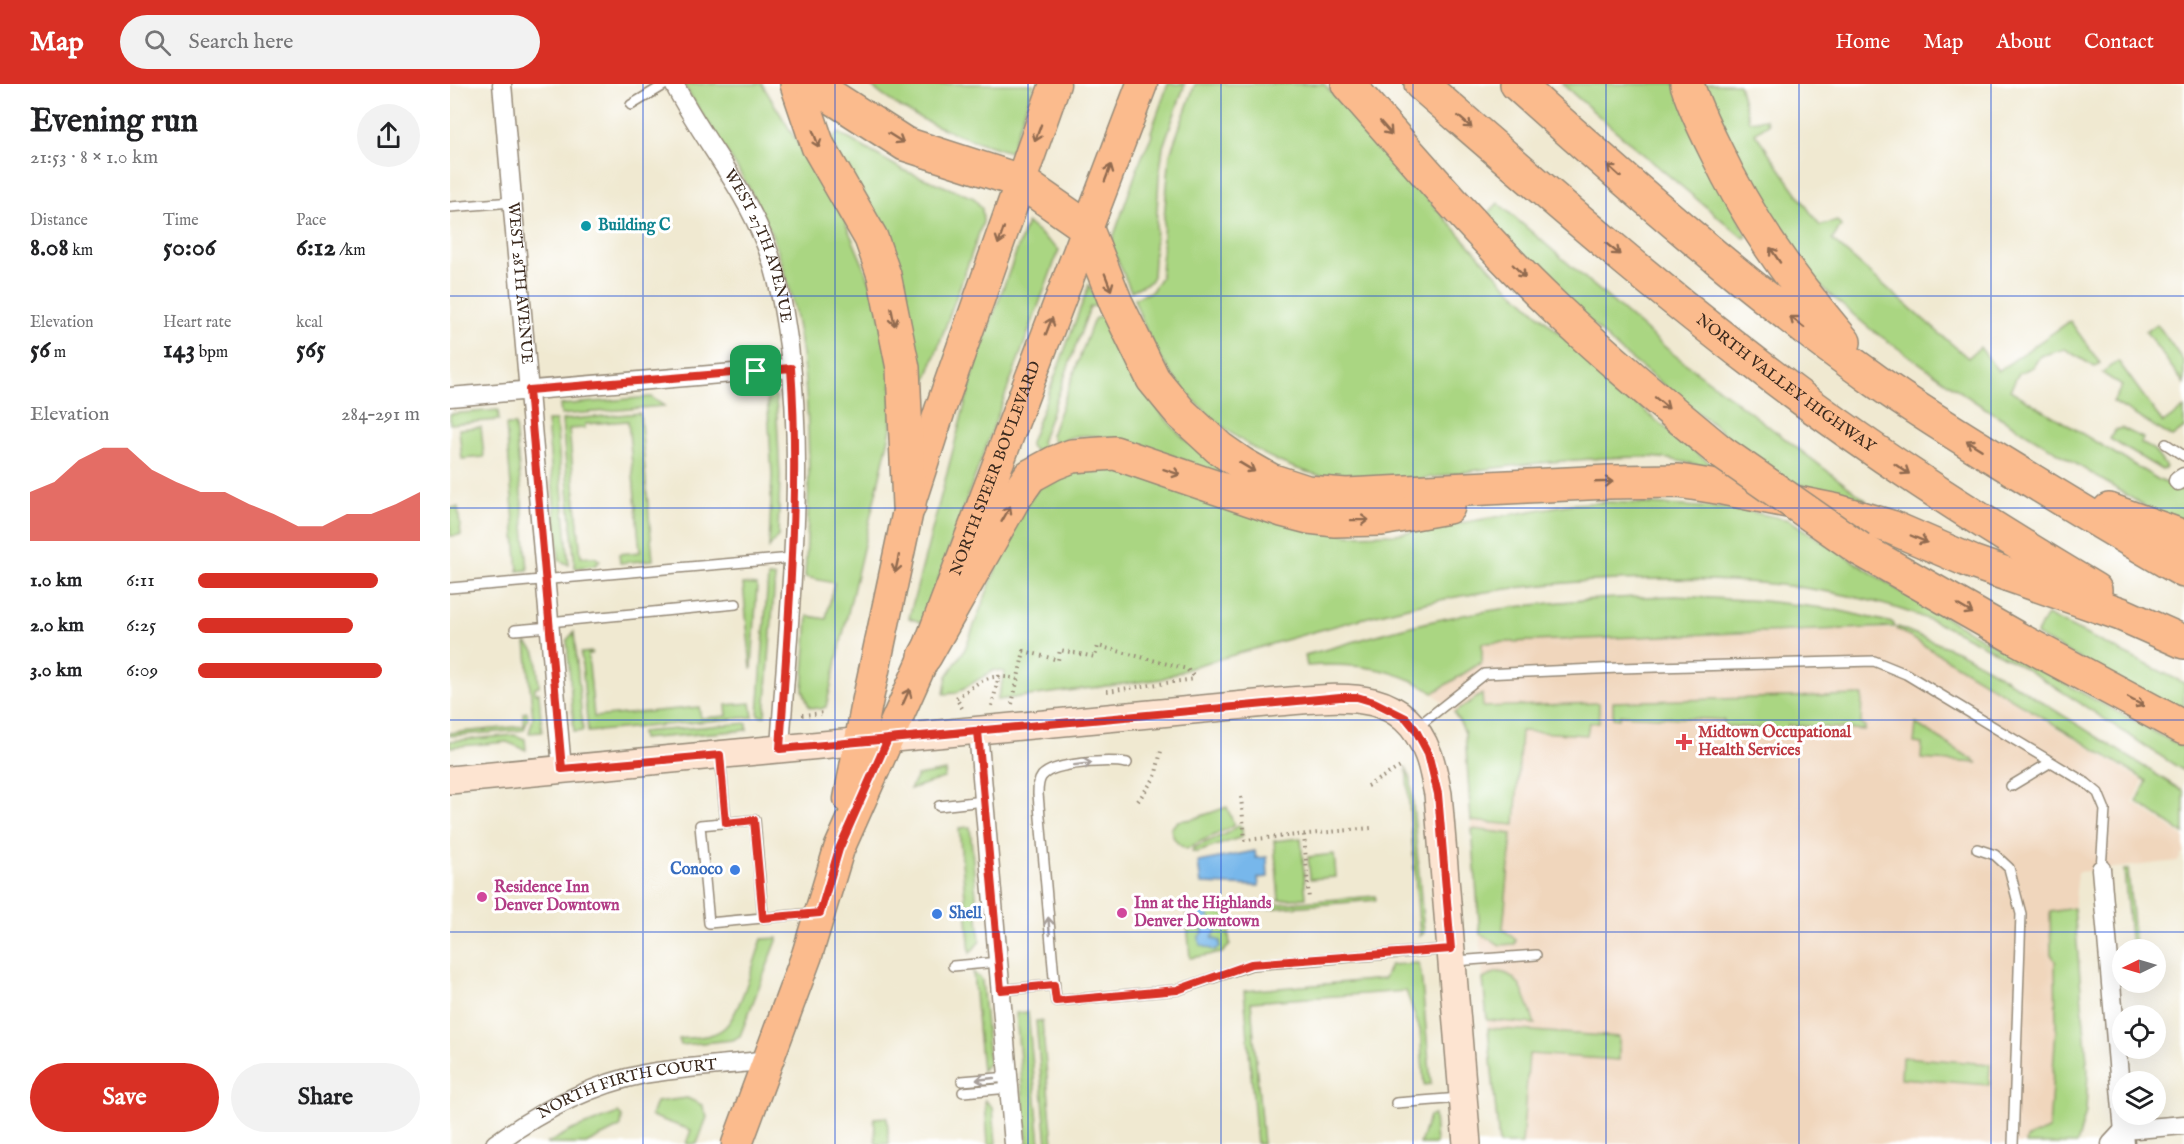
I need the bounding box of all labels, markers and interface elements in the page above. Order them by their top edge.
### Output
search box [120,15,540,69]
text: Map [30,25,84,60]
icon: search [141,26,174,59]
text: Search here [189,28,293,56]
text: Home [1835,29,1890,56]
text: Map [1923,29,1963,56]
text: About [1996,29,2051,56]
text: Contact [2084,29,2154,56]
text: Evening run [30,101,198,143]
button: share [357,104,420,167]
one-way arrow [1457,115,1472,129]
one-way arrow [1380,120,1393,136]
one-way arrow [1031,123,1042,141]
one-way arrow [811,129,822,148]
one-way arrow [888,132,905,145]
text: 21:53 · 8 × 1.0 km [30,145,158,170]
one-way arrow [1103,164,1114,183]
one-way arrow [1607,164,1622,178]
street label: WEST 27TH AVENUE [719,166,795,324]
street label: WEST 28TH AVENUE [502,201,537,365]
text: Distance [30,211,88,231]
text: Time [163,211,199,231]
text: Pace [296,211,326,231]
place label: Building C [598,216,671,236]
marker: Building C [579,219,593,233]
one-way arrow [994,227,1005,245]
text: 8.08 [30,231,69,264]
text: 50:06 [163,231,216,264]
text: 6:12 [296,231,336,264]
text: km [69,241,93,261]
text: /km [336,241,366,261]
one-way arrow [1605,242,1621,255]
one-way arrow [1769,247,1781,264]
one-way arrow [1512,263,1526,278]
one-way arrow [1103,272,1114,291]
one-way arrow [887,307,899,326]
street label: NORTH VALLEY HIGHWAY [1692,310,1880,458]
text: Elevation [30,313,93,333]
text: Heart rate [163,313,231,333]
text: kcal [296,313,323,333]
one-way arrow [1789,316,1805,329]
one-way arrow [1045,317,1056,336]
text: 56 [30,333,50,366]
text: 143 [163,333,195,366]
text: 565 [296,333,326,366]
text: m [50,343,66,363]
text: bpm [195,343,228,363]
pin [730,345,781,396]
icon: arrive [739,354,772,387]
street label: NORTH SPEER BOULEVARD [946,358,1046,579]
one-way arrow [1654,396,1669,410]
text: Elevation [30,402,109,427]
text: 284–291 m [341,402,420,427]
one-way arrow [1966,438,1983,450]
one-way arrow [1238,461,1255,473]
one-way arrow [1893,463,1909,475]
one-way arrow [1162,467,1181,478]
one-way arrow [1594,476,1614,488]
one-way arrow [1000,506,1012,523]
one-way arrow [1349,514,1369,526]
one-way arrow [1909,534,1927,545]
one-way arrow [891,553,902,573]
text: 1.0 km [30,568,82,593]
text: 6:11 [126,568,155,593]
one-way arrow [1956,604,1974,615]
text: 2.0 km [30,613,84,638]
text: 6:25 [126,613,156,638]
text: 3.0 km [30,658,82,683]
text: 6:09 [126,658,158,683]
one-way arrow [901,689,913,707]
one-way arrow [2127,697,2145,708]
place label: Midtown Occupational Health Services [1698,723,1852,761]
marker: Midtown Occupational Health Services [1675,733,1693,751]
one-way arrow [1072,758,1092,769]
place label: Conoco [670,860,723,880]
marker: Conoco [728,863,742,877]
place label: Residence Inn Denver Downtown [494,878,620,916]
marker: Residence Inn Denver Downtown [475,890,489,904]
place label: Inn at the Highlands Denver Downtown [1134,894,1272,932]
place label: Shell [949,904,982,924]
marker: Inn at the Highlands Denver Downtown [1115,906,1129,920]
marker: Shell [930,907,944,921]
one-way arrow [1043,917,1054,937]
north arrow [2112,939,2166,993]
map controls [2112,939,2166,1125]
button: locate [2112,1005,2166,1059]
street label: NORTH FIRTH COURT [534,1055,718,1124]
button: Save [30,1063,219,1132]
button: Share [231,1063,420,1132]
button: layers [2112,1071,2166,1125]
one-way arrow [976,1074,996,1085]

